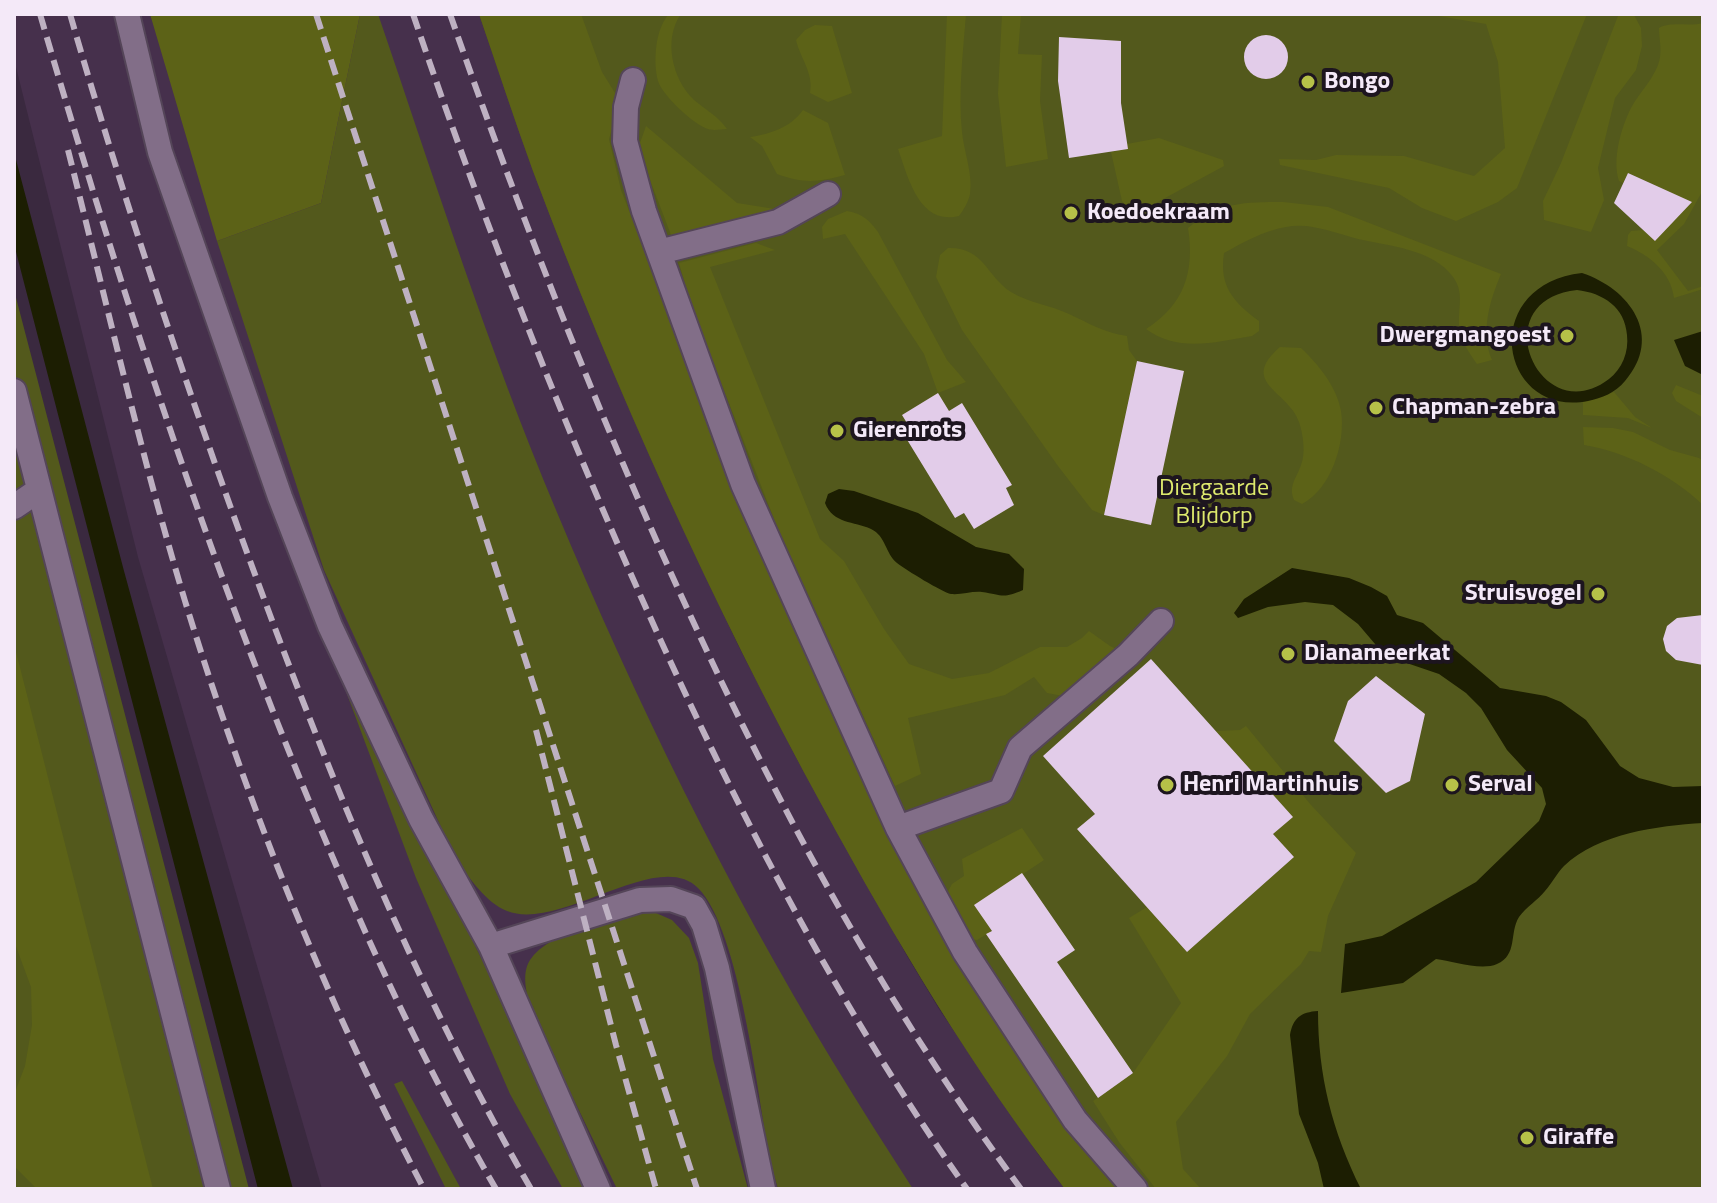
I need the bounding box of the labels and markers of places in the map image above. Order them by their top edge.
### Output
place label: Bongo [1324,68,1390,96]
marker: Bongo [1299,73,1317,91]
place label: Koedoekraam [1087,199,1230,227]
marker: Koedoekraam [1062,204,1080,222]
place label: Dwergmangoest [1380,322,1551,350]
marker: Dwergmangoest [1558,327,1576,345]
place label: Chapman-zebra [1392,394,1556,422]
marker: Chapman-zebra [1367,399,1385,417]
place label: Gierenrots [853,417,962,445]
marker: Gierenrots [828,422,846,440]
place label: Struisvogel [1465,580,1582,608]
marker: Struisvogel [1589,585,1607,603]
place label: Dianameerkat [1304,640,1450,668]
marker: Dianameerkat [1279,645,1297,663]
place label: Henri Martinhuis [1183,771,1359,799]
place label: Serval [1468,771,1533,799]
marker: Henri Martinhuis [1158,776,1176,794]
marker: Serval [1443,776,1461,794]
place label: Giraffe [1543,1124,1614,1152]
marker: Giraffe [1518,1129,1536,1147]

